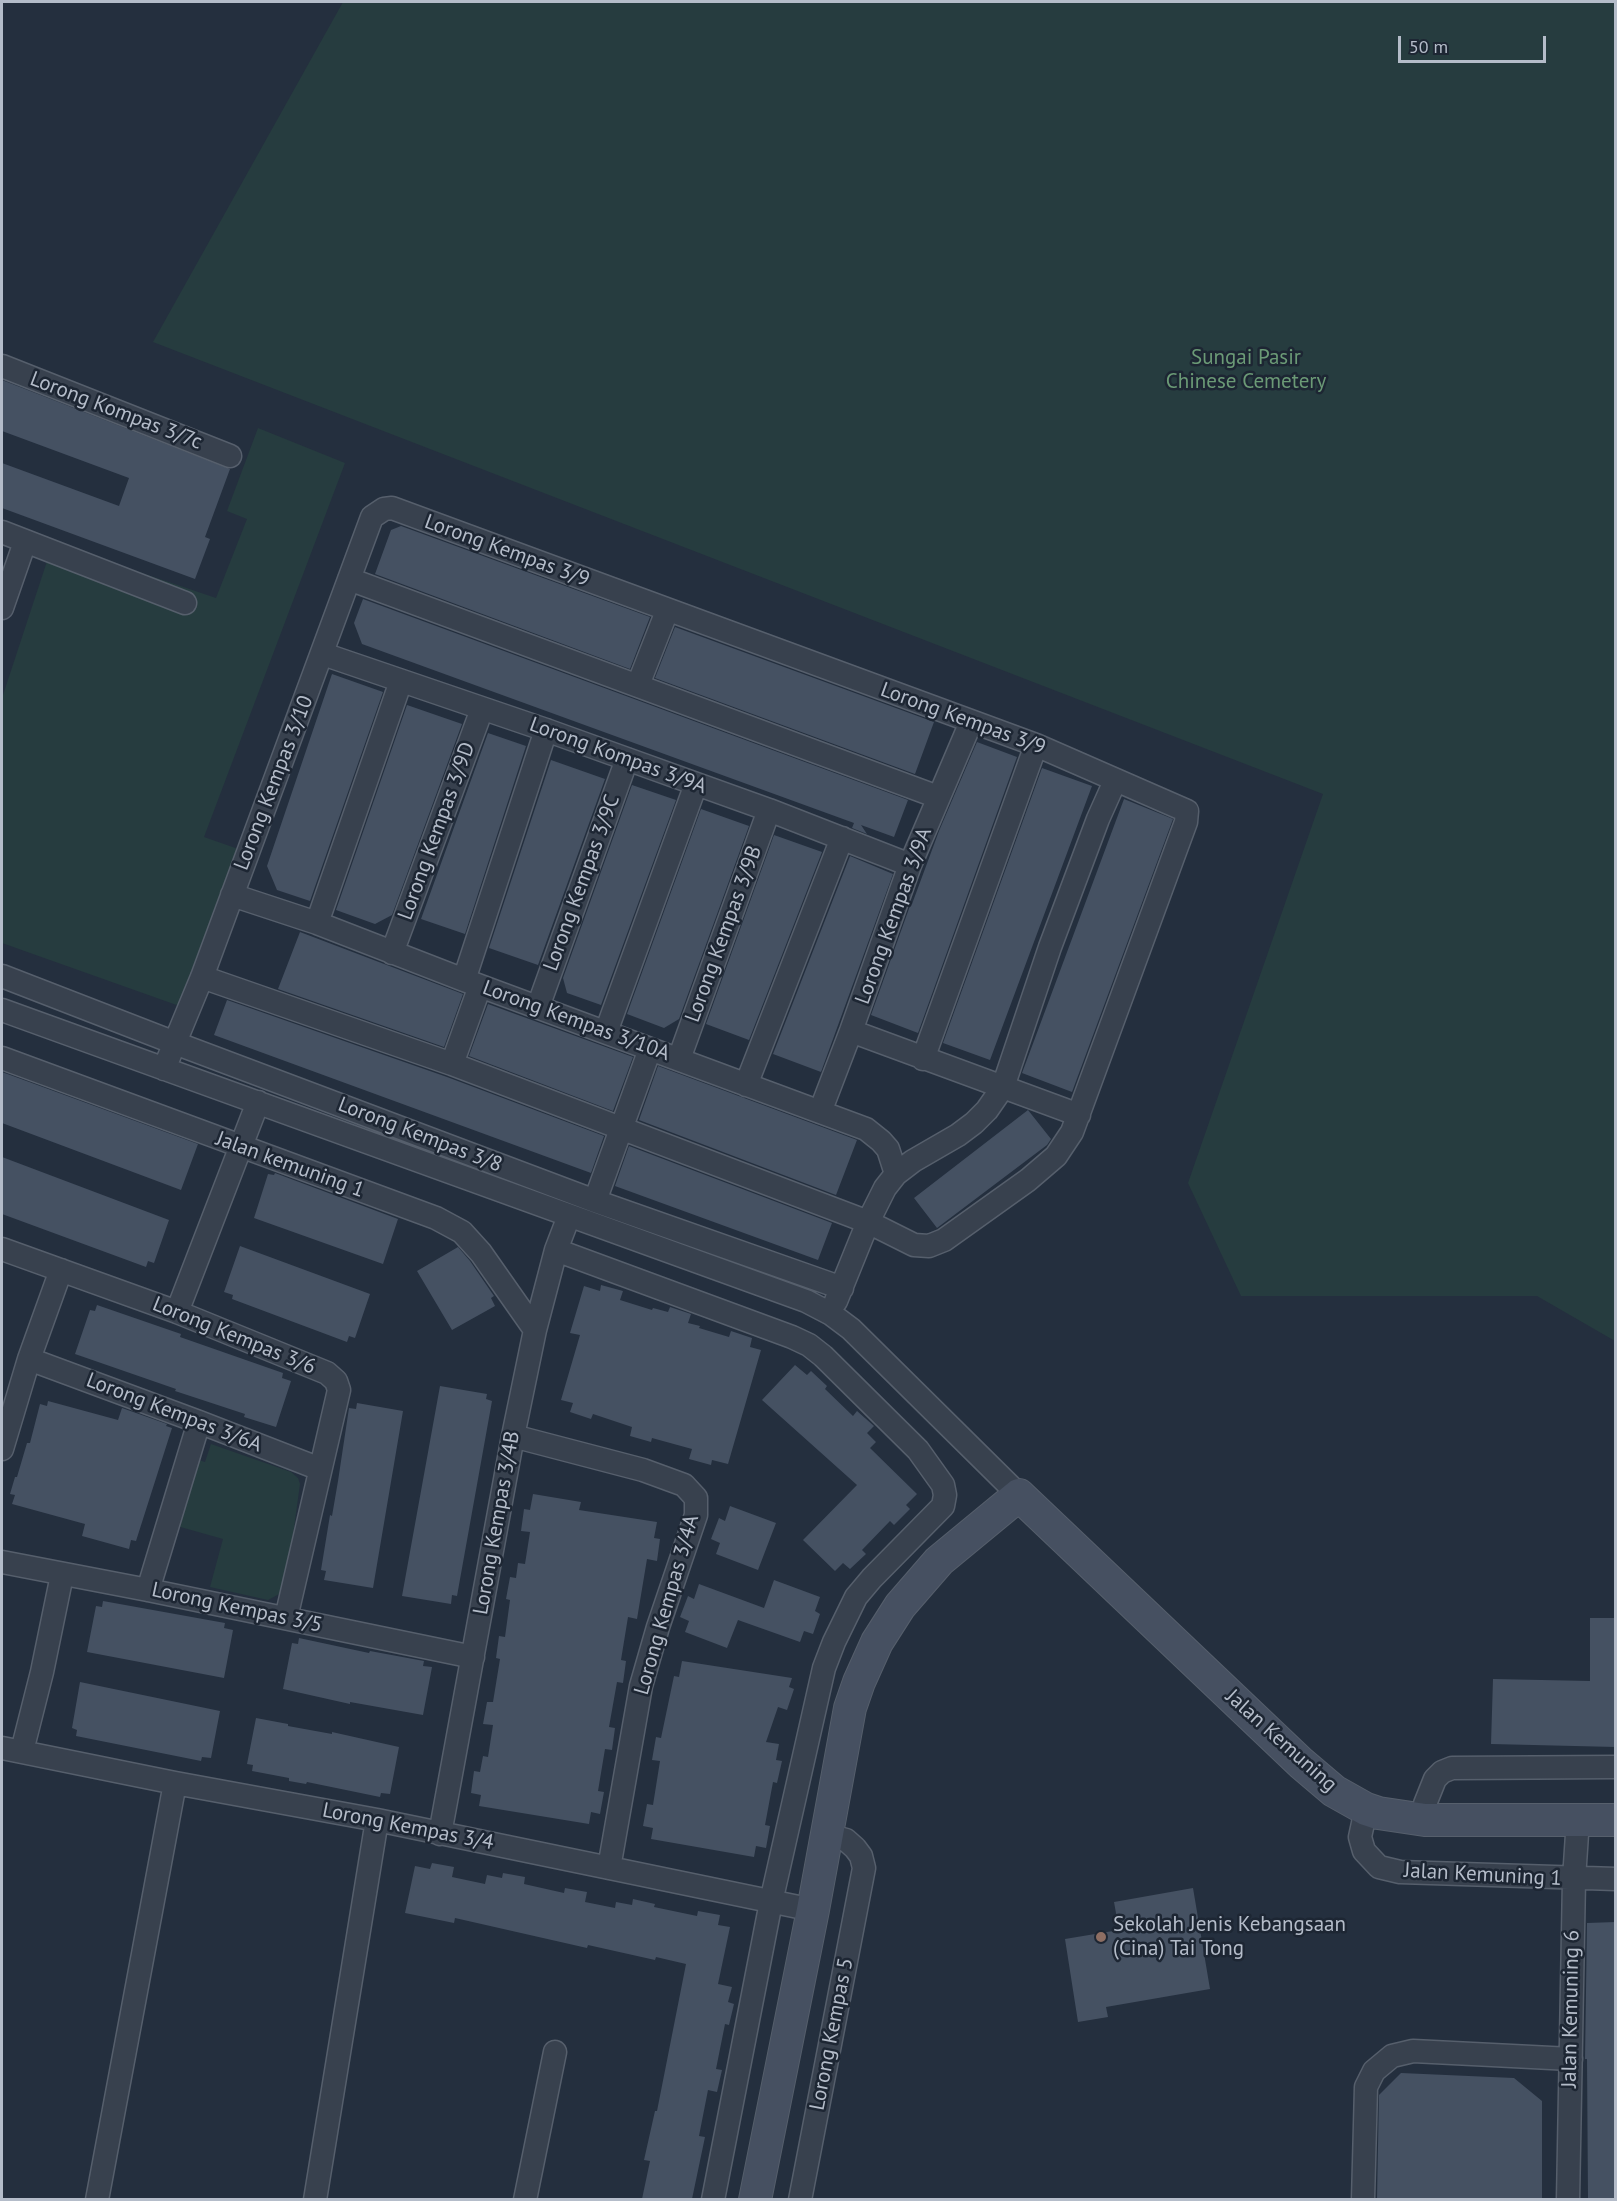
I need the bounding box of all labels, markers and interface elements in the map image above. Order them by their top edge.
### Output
scale bar [1401,24,1550,62]
text: 50 m [1409,35,1448,58]
park label: Sungai Pasir Chinese Cemetery [1166,345,1326,395]
street label: Lorong Kompas 3/7c [26,367,206,455]
street label: Lorong Kempas 3/9 [421,509,593,593]
street label: Lorong Kempas 3/9 [877,677,1049,761]
street label: Lorong Kempas 3/10 [229,692,319,874]
street label: Lorong Kompas 3/9A [526,712,710,800]
street label: Lorong Kempas 3/9D [393,739,481,923]
street label: Lorong Kempas 3/9C [538,791,626,975]
street label: Lorong Kempas 3/9A [850,824,938,1008]
street label: Lorong Kempas 3/9B [680,842,768,1026]
street label: Lorong Kempas 3/10A [479,975,673,1067]
street label: Lorong Kempas 3/8 [334,1092,506,1178]
street label: Jalan kemuning 1 [212,1126,368,1204]
street label: Lorong Kempas 3/6 [149,1292,319,1380]
street label: Lorong Kempas 3/6A [83,1368,265,1458]
street label: Lorong Kempas 3/4B [468,1429,526,1617]
street label: Lorong Kempas 3/4A [629,1512,705,1698]
street label: Lorong Kempas 3/5 [149,1578,325,1638]
street label: Jalan Kemuning [1220,1684,1342,1798]
street label: Lorong Kempas 3/4 [320,1798,496,1856]
street label: Jalan Kemuning 1 [1403,1858,1563,1892]
place label: Sekolah Jenis Kebangsaan (Cina) Tai Tong [1113,1912,1346,1962]
marker: Sekolah Jenis Kebangsaan (Cina) Tai Tong [1094,1930,1108,1944]
street label: Jalan Kemuning 6 [1557,1930,1585,2088]
street label: Lorong Kempas 5 [805,1956,859,2112]

